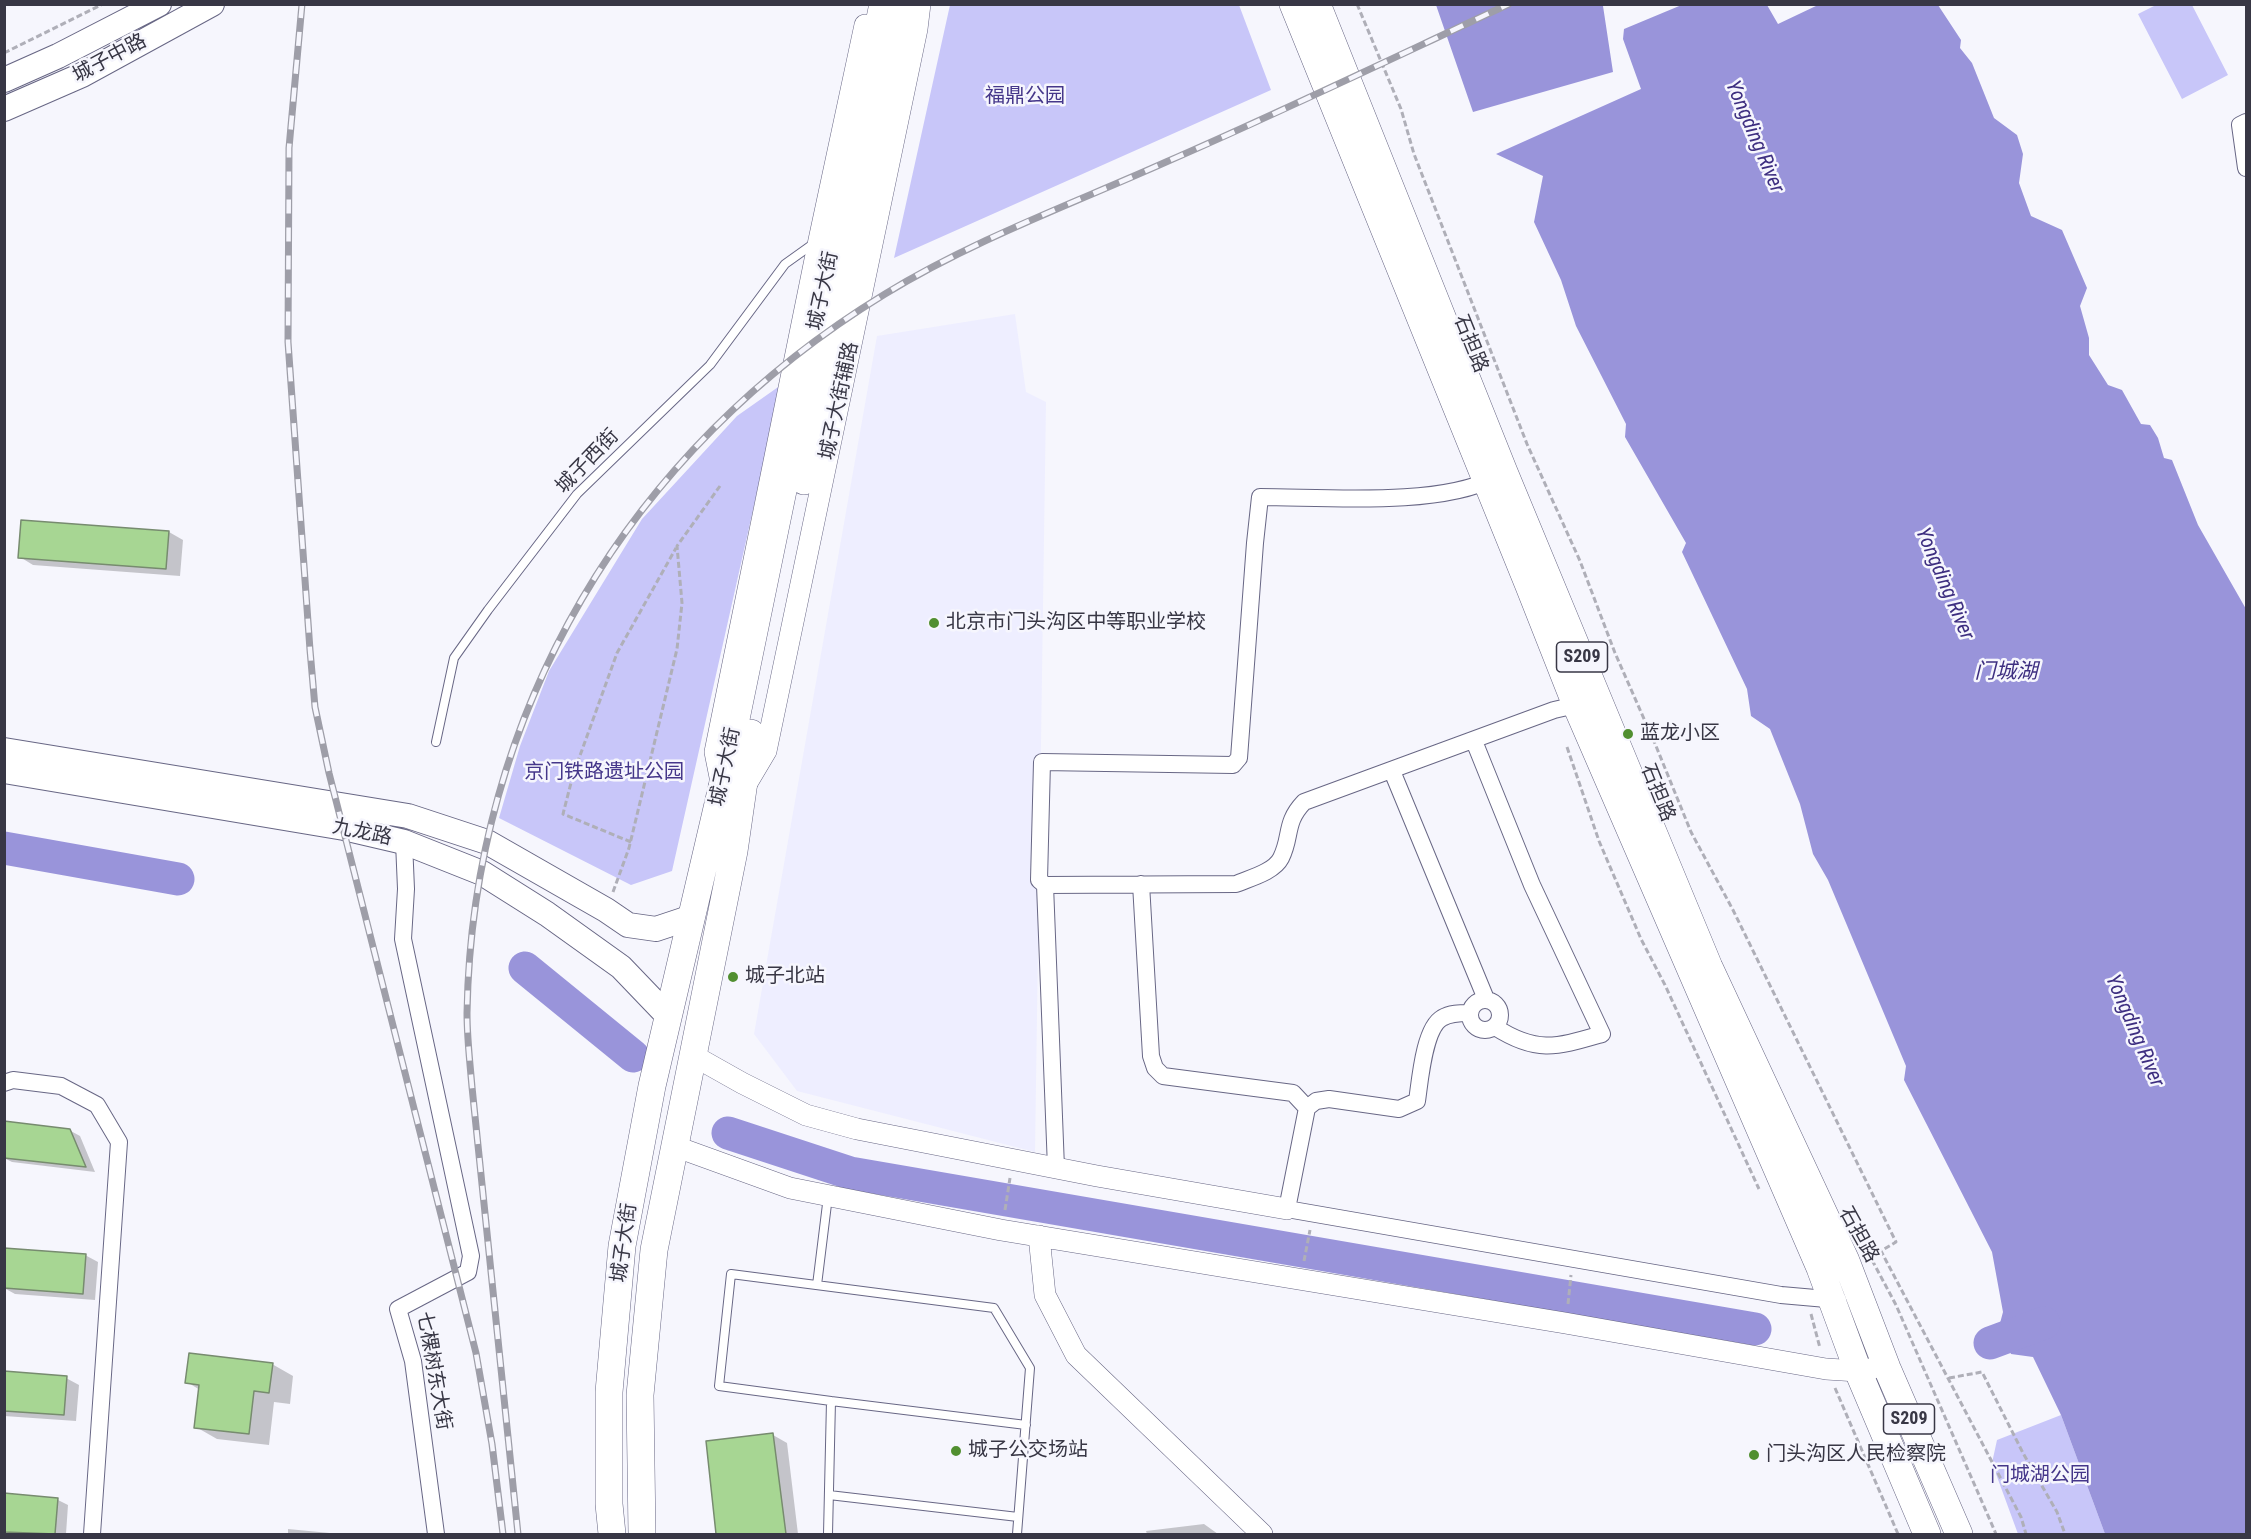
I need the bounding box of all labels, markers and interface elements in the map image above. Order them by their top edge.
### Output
street label: 城子中路 [69,30,151,88]
water label: Yongding River [1719,77,1789,197]
park label: 福鼎公园 [985,85,1065,109]
street label: 城子大街 [804,249,844,333]
street label: 石担路 [1448,312,1492,376]
street label: 城子大街辅路 [816,340,864,462]
street label: 城子西街 [552,425,624,499]
water label: Yongding River [1909,524,1979,644]
place label: 北京市门头沟区中等职业学校 [946,611,1206,635]
marker: 北京市门头沟区中等职业学校 [927,616,941,630]
road number: S209 [1556,642,1608,672]
water label: 门城湖 [1975,660,2037,686]
place label: 蓝龙小区 [1640,722,1720,746]
street label: 城子大街 [706,725,746,809]
marker: 蓝龙小区 [1621,727,1635,741]
park label: 京门铁路遗址公园 [524,761,684,785]
street label: 石担路 [1635,761,1679,825]
street label: 九龙路 [330,815,394,851]
place label: 城子北站 [745,965,825,989]
marker: 城子北站 [726,970,740,984]
water label: Yongding River [2099,971,2169,1091]
street label: 城子大街 [608,1202,642,1284]
street label: 石担路 [1833,1203,1883,1267]
street label: 七棵树东大街 [411,1310,455,1432]
road number: S209 [1884,1404,1934,1434]
place label: 城子公交场站 [968,1439,1088,1463]
place label: 门头沟区人民检察院 [1766,1443,1946,1467]
marker: 城子公交场站 [949,1444,963,1458]
marker: 门头沟区人民检察院 [1747,1448,1761,1462]
park label: 门城湖公园 [1990,1464,2090,1488]

